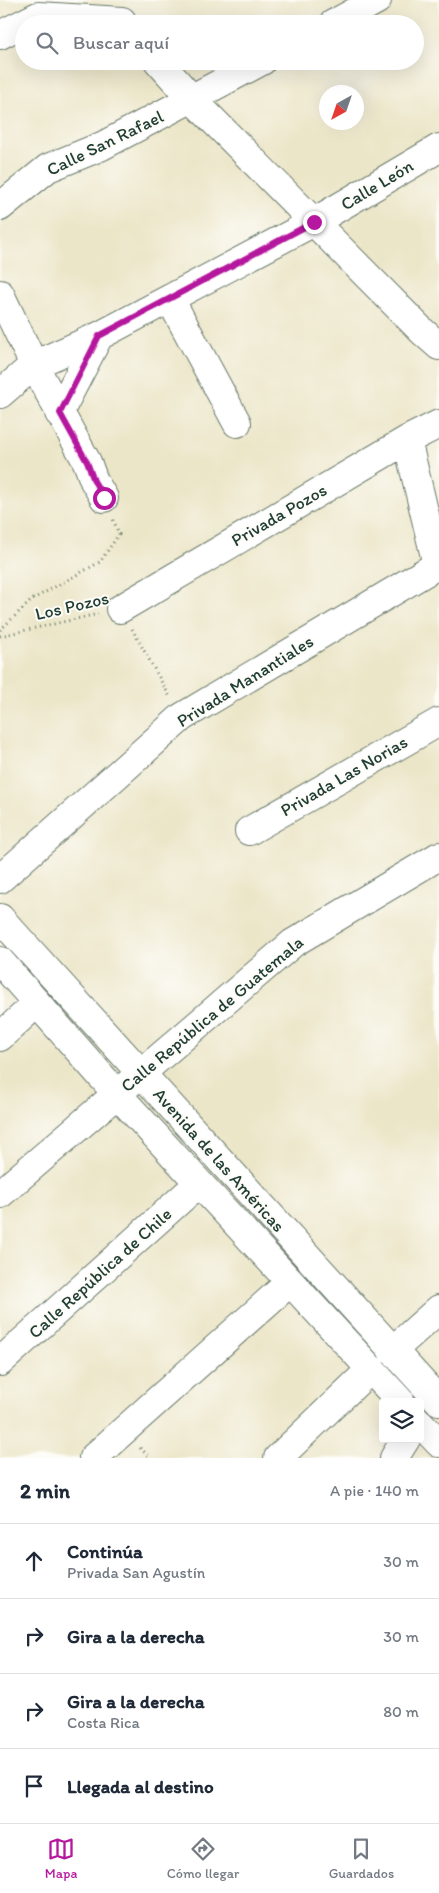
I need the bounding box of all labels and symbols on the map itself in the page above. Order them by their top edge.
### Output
north arrow [319,85,364,130]
street label: Calle San Rafael [43,105,167,181]
street label: Calle León [337,155,417,215]
route end [303,211,326,234]
street label: Privada Pozos [227,479,331,551]
route start [93,487,116,510]
street label: Los Pozos [33,587,111,625]
street label: Privada Manantiales [173,630,317,732]
street label: Privada Las Norias [277,731,411,821]
street label: Calle República de Guatemala [116,931,308,1097]
street label: Avenida de las Américas [149,1083,289,1237]
street label: Calle República de Chile [24,1203,176,1343]

